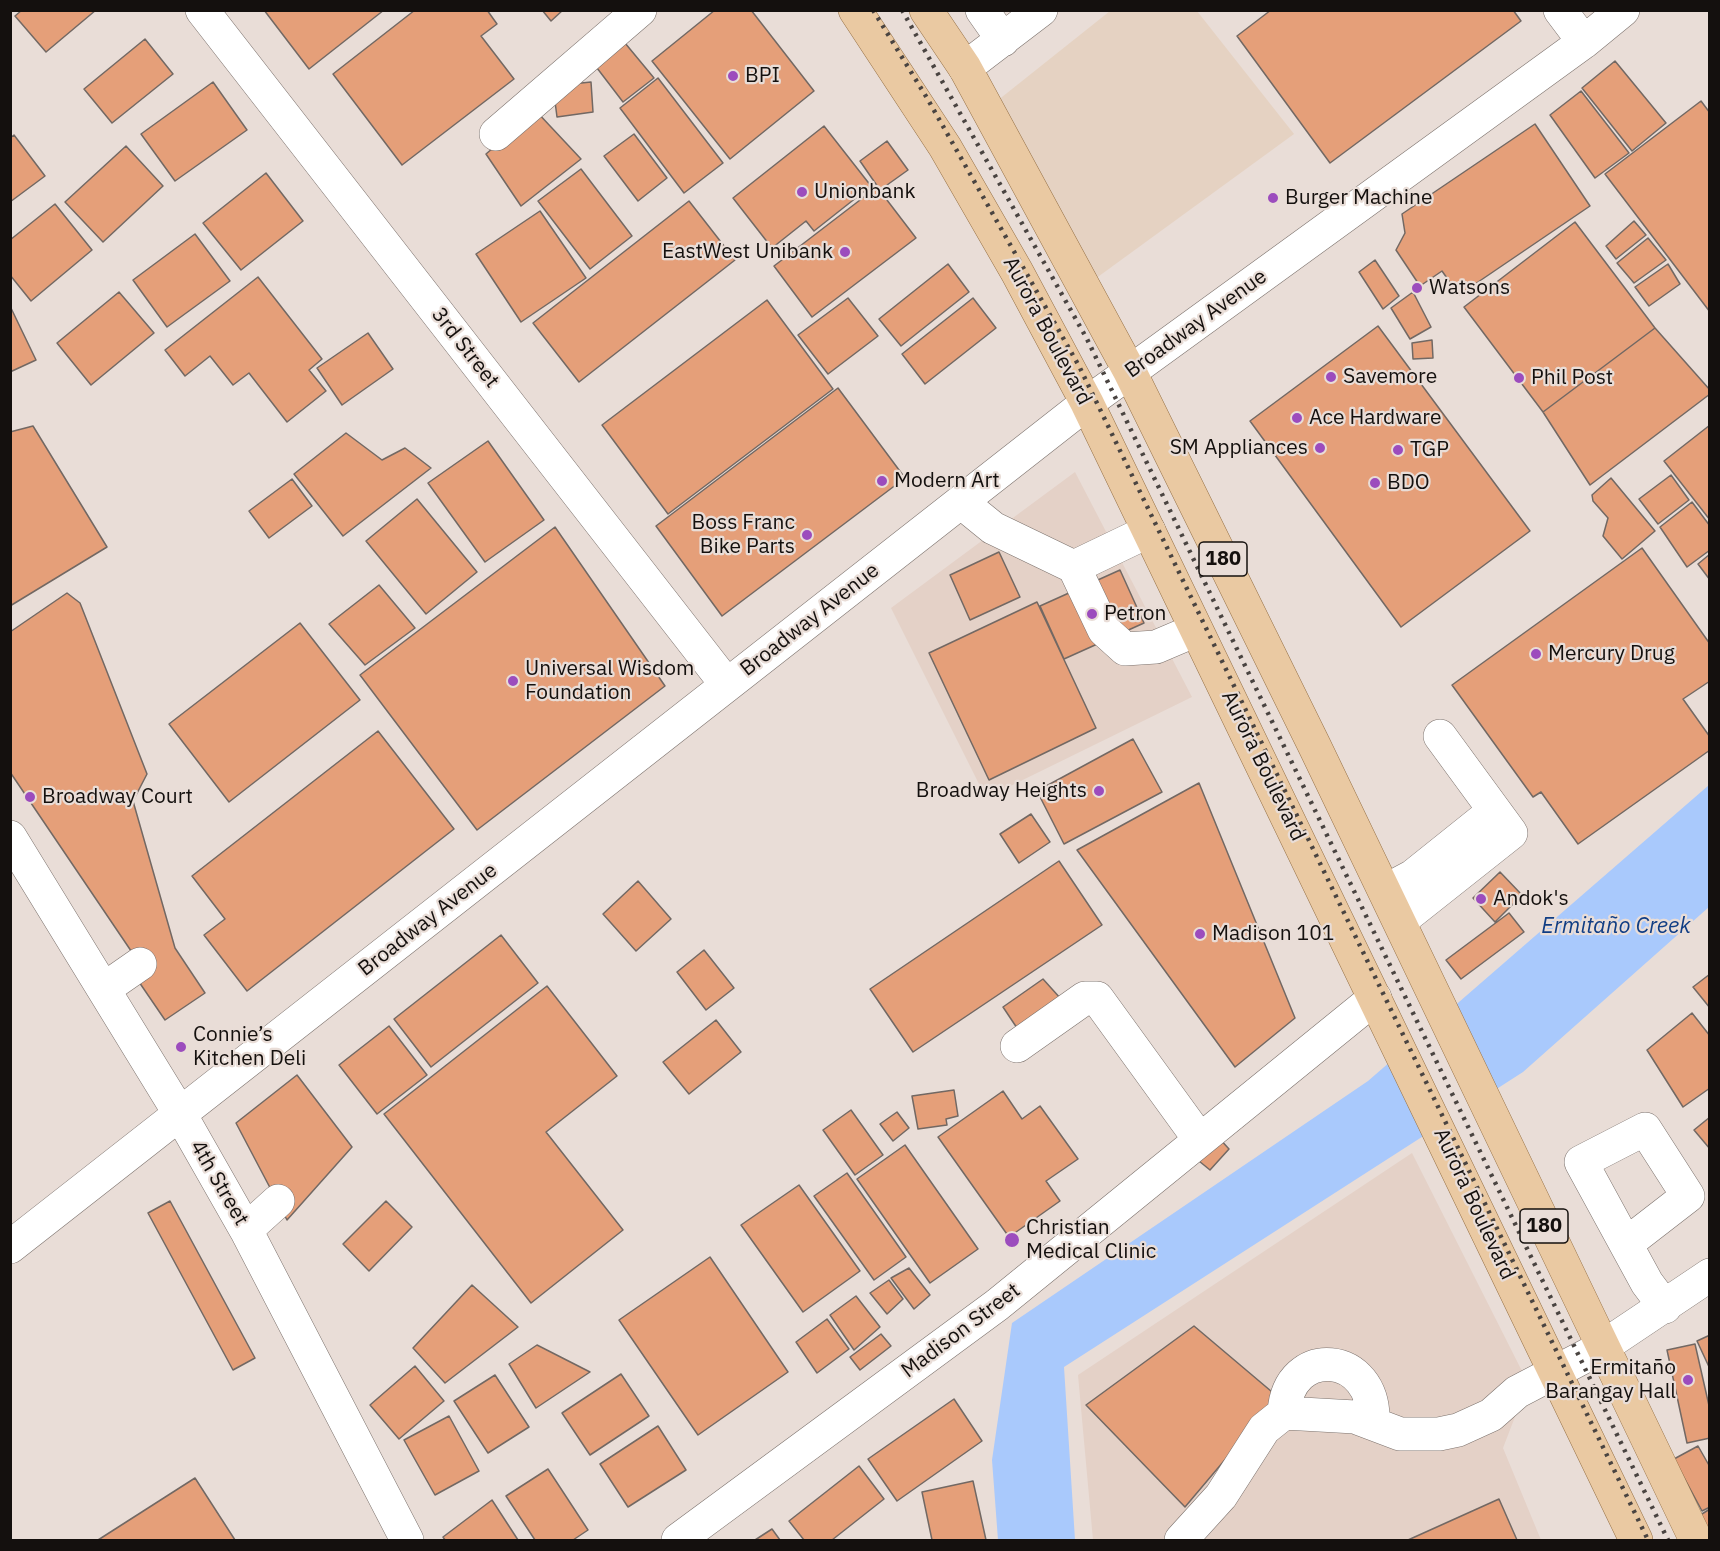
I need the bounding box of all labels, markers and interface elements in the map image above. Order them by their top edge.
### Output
place label: BPI [745,63,780,89]
marker: BPI [726,69,740,83]
place label: Unionbank [814,179,915,205]
marker: Unionbank [795,185,809,199]
place label: Burger Machine [1285,185,1432,211]
marker: Burger Machine [1266,191,1280,205]
place label: EastWest Unibank [662,239,833,265]
marker: EastWest Unibank [838,245,852,259]
street label: Aurora Boulevard [997,253,1097,409]
street label: Broadway Avenue [1120,264,1272,384]
place label: Watsons [1429,275,1510,301]
marker: Watsons [1410,281,1424,295]
street label: 3rd Street [426,303,504,393]
place label: Savemore [1343,364,1437,390]
place label: Phil Post [1531,365,1613,391]
marker: Savemore [1324,370,1338,384]
marker: Phil Post [1512,371,1526,385]
place label: Ace Hardware [1309,405,1441,431]
marker: Ace Hardware [1290,411,1304,425]
place label: SM Appliances [1170,435,1308,461]
place label: TGP [1410,437,1449,463]
marker: SM Appliances [1313,441,1327,455]
marker: TGP [1391,443,1405,457]
place label: Modern Art [894,468,1000,494]
place label: BDO [1387,470,1430,496]
marker: Modern Art [875,474,889,488]
marker: BDO [1368,476,1382,490]
place label: Boss Franc Bike Parts [692,510,795,560]
marker: Boss Franc Bike Parts [800,528,814,542]
road number: 180 [1199,542,1247,576]
street label: Broadway Avenue [736,558,884,682]
place label: Petron [1104,601,1166,627]
marker: Petron [1085,607,1099,621]
place label: Mercury Drug [1548,641,1675,667]
marker: Mercury Drug [1529,647,1543,661]
place label: Universal Wisdom Foundation [525,656,694,706]
marker: Universal Wisdom Foundation [506,674,520,688]
street label: Aurora Boulevard [1216,687,1310,845]
place label: Broadway Heights [916,778,1087,804]
place label: Broadway Court [42,784,193,810]
marker: Broadway Heights [1092,784,1106,798]
marker: Broadway Court [23,790,37,804]
street label: Broadway Avenue [354,858,502,982]
place label: Andok's [1493,886,1569,912]
marker: Andok's [1474,892,1488,906]
water label: Ermitaño Creek [1541,914,1691,940]
place label: Madison 101 [1212,921,1334,947]
marker: Madison 101 [1193,927,1207,941]
place label: Connie’s Kitchen Deli [193,1022,306,1072]
marker: Connie’s Kitchen Deli [174,1040,188,1054]
street label: Aurora Boulevard [1428,1124,1520,1284]
street label: 4th Street [184,1136,254,1230]
road number: 180 [1520,1209,1568,1243]
place label: Christian Medical Clinic [1026,1215,1156,1265]
marker: Christian Medical Clinic [1003,1231,1021,1249]
street label: Madison Street [897,1278,1025,1384]
place label: Ermitaño Barangay Hall [1545,1355,1676,1405]
marker: Ermitaño Barangay Hall [1681,1373,1695,1387]

